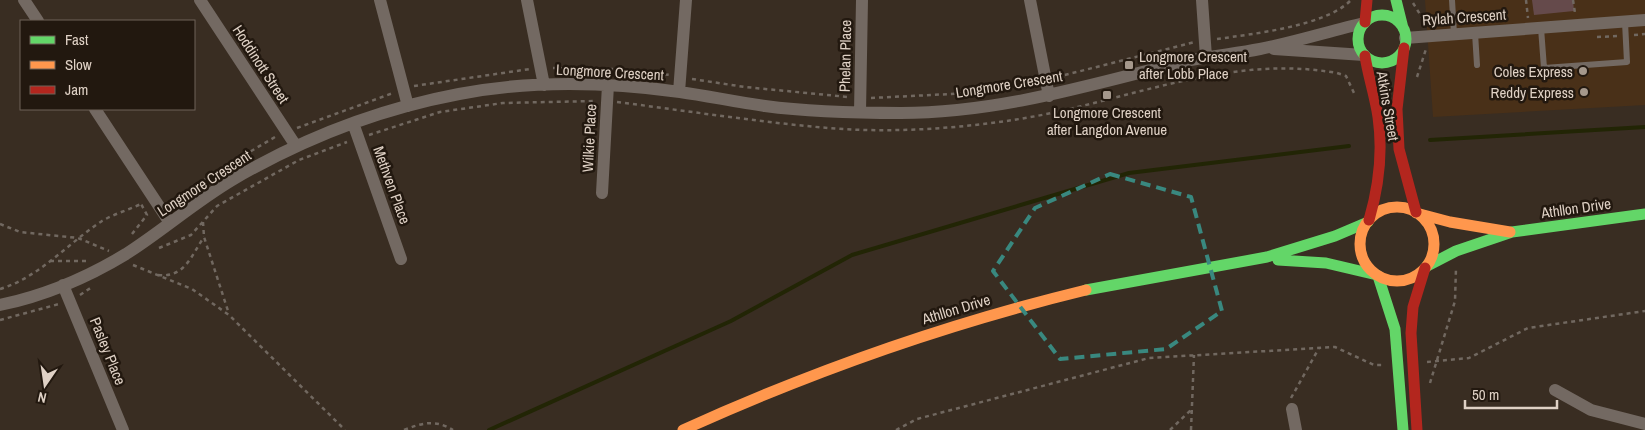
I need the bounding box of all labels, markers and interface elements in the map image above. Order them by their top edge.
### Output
street label: Rylah Crescent [1421,4,1507,30]
street label: Phelan Place [834,19,856,92]
legend [20,20,195,110]
street label: Hoddinott Street [228,21,295,108]
text: Fast [65,29,89,50]
place label: Longmore Crescent after Lobb Place [1139,46,1248,84]
text: Slow [65,54,92,75]
street label: Longmore Crescent [556,59,665,85]
marker: Longmore Crescent after Lobb Place [1123,59,1135,71]
place label: Coles Express [1494,61,1573,82]
street label: Longmore Crescent [954,65,1065,103]
marker: Coles Express [1577,65,1589,77]
street label: Atkins Street [1371,69,1405,143]
text: Jam [65,79,88,100]
place label: Reddy Express [1491,82,1574,103]
marker: Reddy Express [1578,86,1590,98]
marker: Longmore Crescent after Langdon Avenue [1101,89,1113,101]
place label: Longmore Crescent after Langdon Avenue [1047,102,1167,140]
street label: Wilkie Place [577,103,601,173]
street label: Methven Place [368,143,416,227]
street label: Longmore Crescent [153,144,255,221]
street label: Athllon Drive [1539,193,1612,223]
street label: Athllon Drive [918,289,993,330]
street label: Pasley Place [85,314,131,388]
north arrow [20,360,70,410]
scale bar [1465,378,1558,410]
text: 50 m [1472,384,1499,405]
text: N [36,388,48,407]

